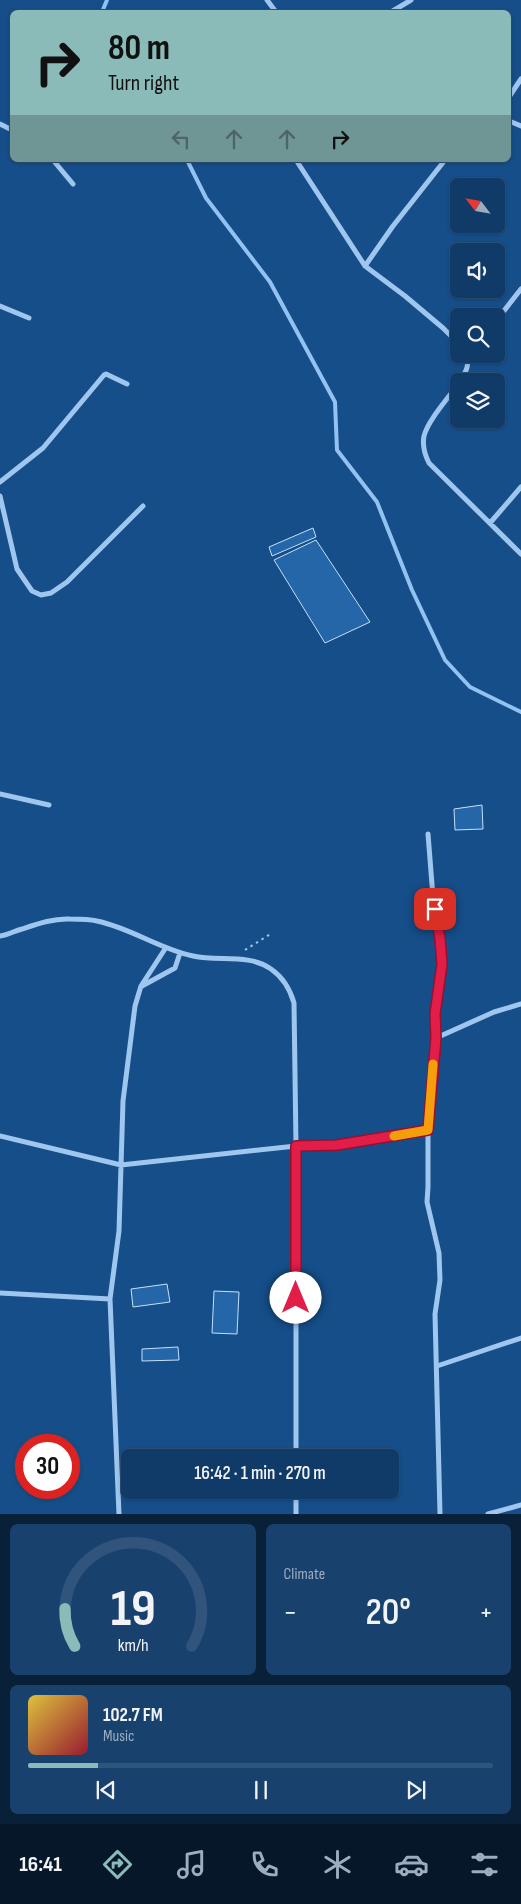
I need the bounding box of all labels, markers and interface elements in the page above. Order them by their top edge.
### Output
text: 80 m [108,27,170,70]
icon: right [25,30,90,95]
text: Turn right [108,70,179,97]
icon: left [167,125,195,153]
icon: ahead [220,125,248,153]
icon: ahead [273,125,301,153]
icon: right [326,125,354,153]
north arrow [450,178,505,232]
map controls [450,178,505,428]
button: sound [450,243,505,298]
button: search [450,308,505,363]
button: layers [450,373,505,428]
pin [414,888,456,930]
icon: arrive [421,895,449,923]
position arrow [269,1271,321,1323]
speed limit sign: 30 [15,1434,80,1499]
text: 16:42 · 1 min · 270 m [194,1462,326,1485]
text: Climate [284,1565,325,1584]
text: 19 [110,1578,155,1641]
text: 20° [366,1590,411,1635]
text: − [284,1596,297,1629]
text: + [479,1596,493,1629]
text: km/h [117,1635,148,1656]
text: 102.7 FM [103,1704,163,1727]
text: Music [103,1727,134,1746]
icon: previous [92,1776,120,1804]
icon: pause [247,1776,275,1804]
icon: next [402,1776,430,1804]
icon: directions [100,1847,135,1882]
icon: music [174,1847,209,1882]
icon: phone [247,1847,282,1882]
icon: climate [320,1847,355,1882]
icon: car [394,1847,429,1882]
icon: filters [467,1847,502,1882]
text: 16:41 [19,1851,62,1878]

